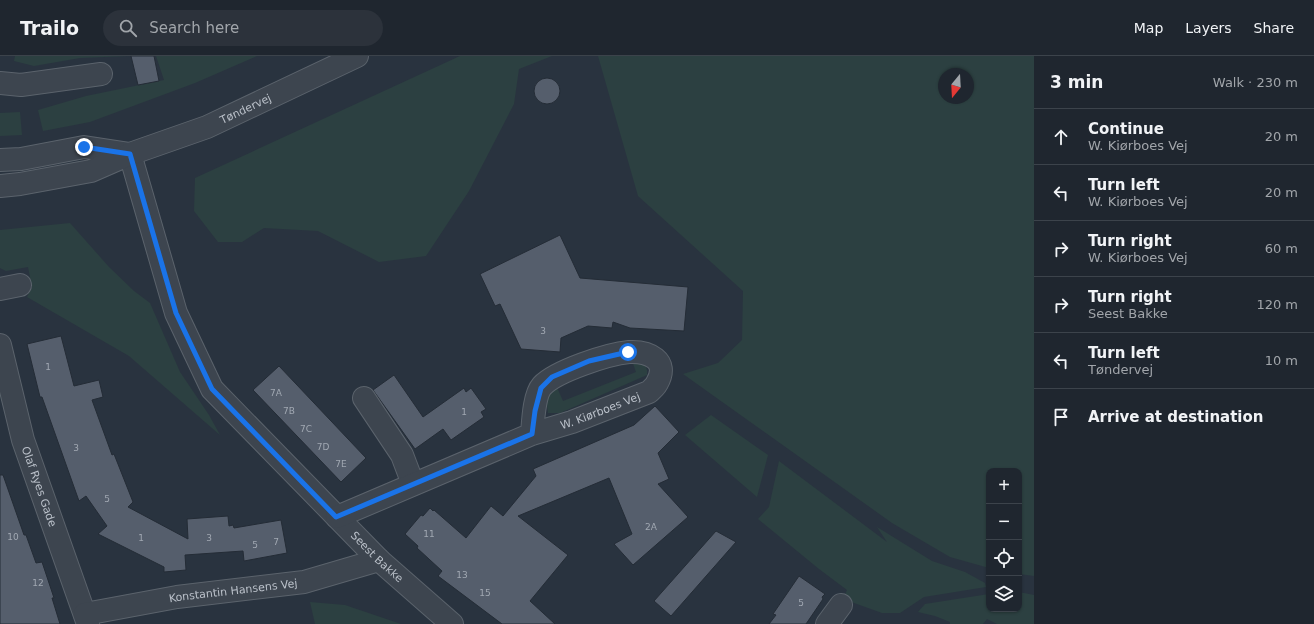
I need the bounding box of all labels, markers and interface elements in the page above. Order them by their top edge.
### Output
search box [103,10,383,46]
text: Trailo [20,17,79,39]
icon: search [117,17,139,39]
text: Search here [149,19,239,37]
text: Map [1134,20,1163,36]
text: Layers [1185,20,1232,36]
text: Share [1254,20,1294,36]
north arrow [938,68,974,104]
text: 3 min [1050,72,1103,92]
text: Walk · 230 m [1213,75,1298,90]
street label: Tøndervej [217,92,273,127]
text: Continue [1088,120,1164,138]
icon: ahead [1050,126,1072,148]
text: 20 m [1265,129,1298,144]
route end [75,138,93,156]
text: W. Kiørboes Vej [1088,138,1188,153]
text: Turn left [1088,176,1160,194]
icon: left [1050,182,1072,204]
text: 20 m [1265,185,1298,200]
text: W. Kiørboes Vej [1088,194,1188,209]
text: Turn right [1088,232,1172,250]
icon: right [1050,238,1072,260]
text: 60 m [1265,241,1298,256]
text: W. Kiørboes Vej [1088,250,1188,265]
text: Turn right [1088,288,1172,306]
icon: right [1050,294,1072,316]
text: 120 m [1256,297,1298,312]
text: Seest Bakke [1088,306,1168,321]
house number: 3 [540,326,546,336]
route start [619,343,637,361]
text: Turn left [1088,344,1160,362]
icon: left [1050,350,1072,372]
text: 10 m [1265,353,1298,368]
house number: 1 [45,362,51,372]
text: Tøndervej [1088,362,1153,377]
house number: 7A [270,388,283,398]
street label: W. Kiørboes Vej [559,390,642,432]
house number: 7B [283,406,295,416]
icon: arrive [1050,406,1072,428]
house number: 1 [461,407,467,417]
text: Arrive at destination [1088,408,1263,426]
house number: 7C [300,424,312,434]
house number: 7D [317,442,329,452]
house number: 3 [73,443,79,453]
street label: Olaf Ryes Gade [19,445,59,529]
house number: 7E [335,459,347,469]
map controls [986,468,1022,612]
button: + [986,468,1022,504]
house number: 5 [104,494,110,504]
button: − [986,504,1022,540]
house number: 2A [645,522,658,532]
street label: Seest Bakke [348,529,406,585]
house number: 11 [423,529,435,539]
house number: 10 [7,532,19,542]
house number: 1 [138,533,144,543]
house number: 3 [206,533,212,543]
house number: 7 [273,537,279,547]
house number: 5 [252,540,258,550]
button: locate [986,540,1022,576]
house number: 13 [456,570,468,580]
button: layers [986,576,1022,612]
street label: Konstantin Hansens Vej [168,577,298,605]
house number: 12 [32,578,44,588]
house number: 15 [479,588,491,598]
house number: 5 [798,598,804,608]

